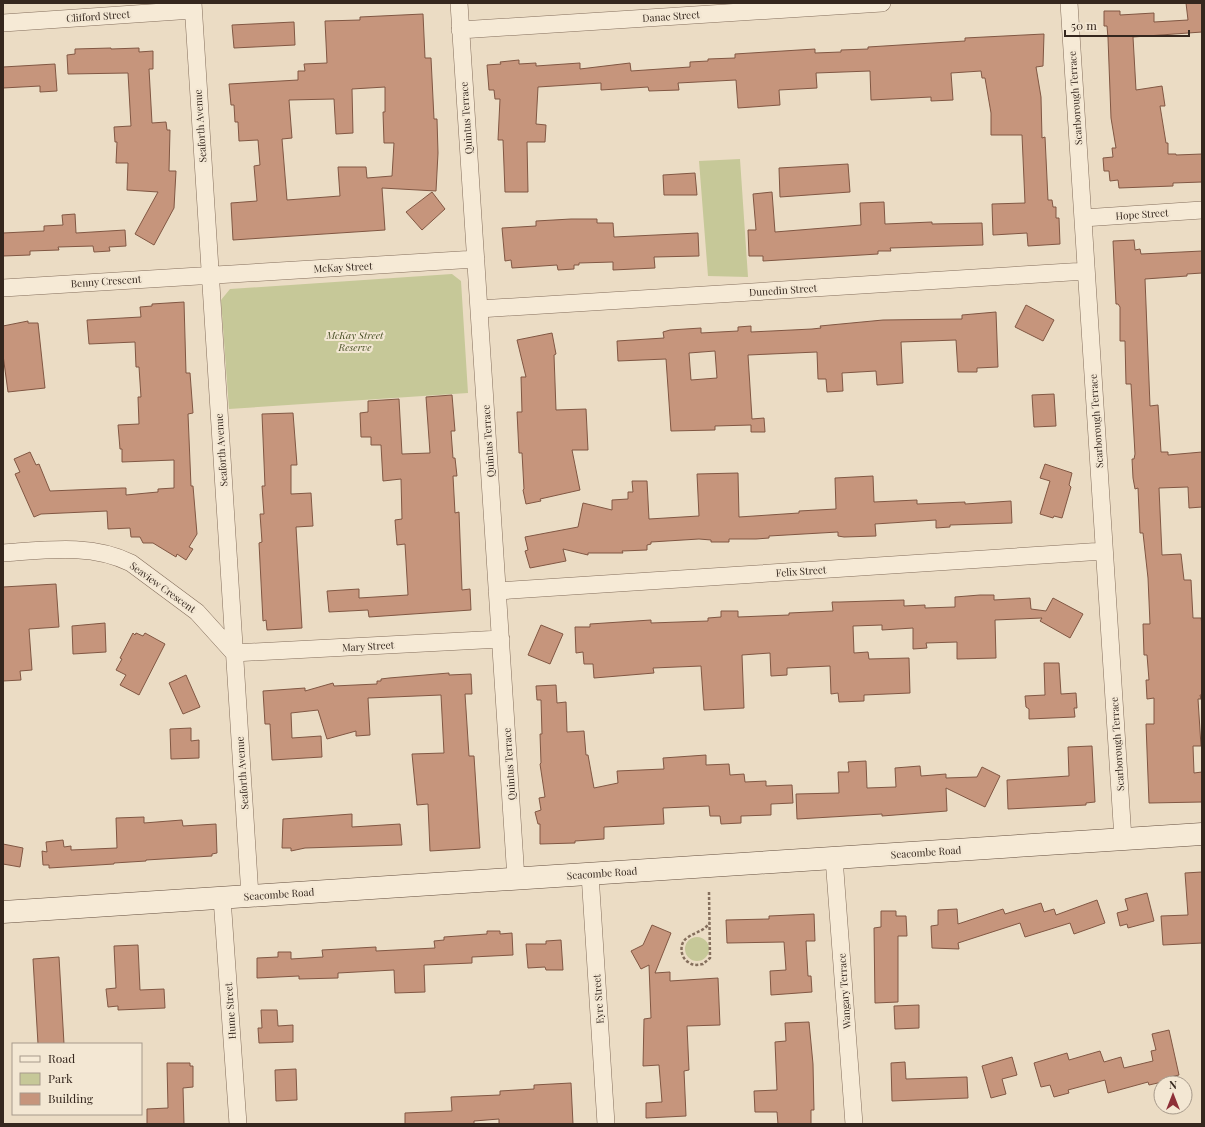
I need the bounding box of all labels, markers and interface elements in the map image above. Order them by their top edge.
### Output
street label: Clifford Street [66,7,131,25]
street label: Danae Street [642,7,701,25]
scale bar [1065,12,1189,38]
text: 50 m [1071,17,1097,33]
street label: Scarborough Terrace [1065,51,1085,145]
street label: Quintus Terrace [456,81,476,155]
street label: Seaforth Avenue [190,89,210,163]
street label: Hope Street [1115,205,1169,223]
street label: McKay Street [313,258,373,276]
street label: Benny Crescent [70,272,142,290]
street label: Dunedin Street [749,281,818,299]
park label: McKay Street Reserve [326,328,384,354]
street label: Scarborough Terrace [1086,374,1106,468]
street label: Quintus Terrace [478,404,498,478]
street label: Seaforth Avenue [211,413,231,487]
street label: Seaview Crescent [127,558,199,616]
street label: Felix Street [775,562,827,580]
street label: Mary Street [342,638,395,654]
street label: Scarborough Terrace [1107,697,1127,791]
street label: Quintus Terrace [499,727,519,801]
street label: Seaforth Avenue [232,736,252,810]
street label: Seacombe Road [890,843,962,861]
street label: Seacombe Road [566,864,638,882]
street label: Seacombe Road [243,885,315,903]
street label: Wangary Terrace [834,953,854,1030]
street label: Eyre Street [589,973,607,1024]
street label: Hume Street [221,982,239,1040]
legend [12,1043,142,1115]
text: Road [48,1050,75,1066]
text: Park [48,1070,73,1086]
north arrow [1153,1075,1193,1115]
text: N [1169,1077,1177,1092]
text: Building [48,1090,94,1106]

